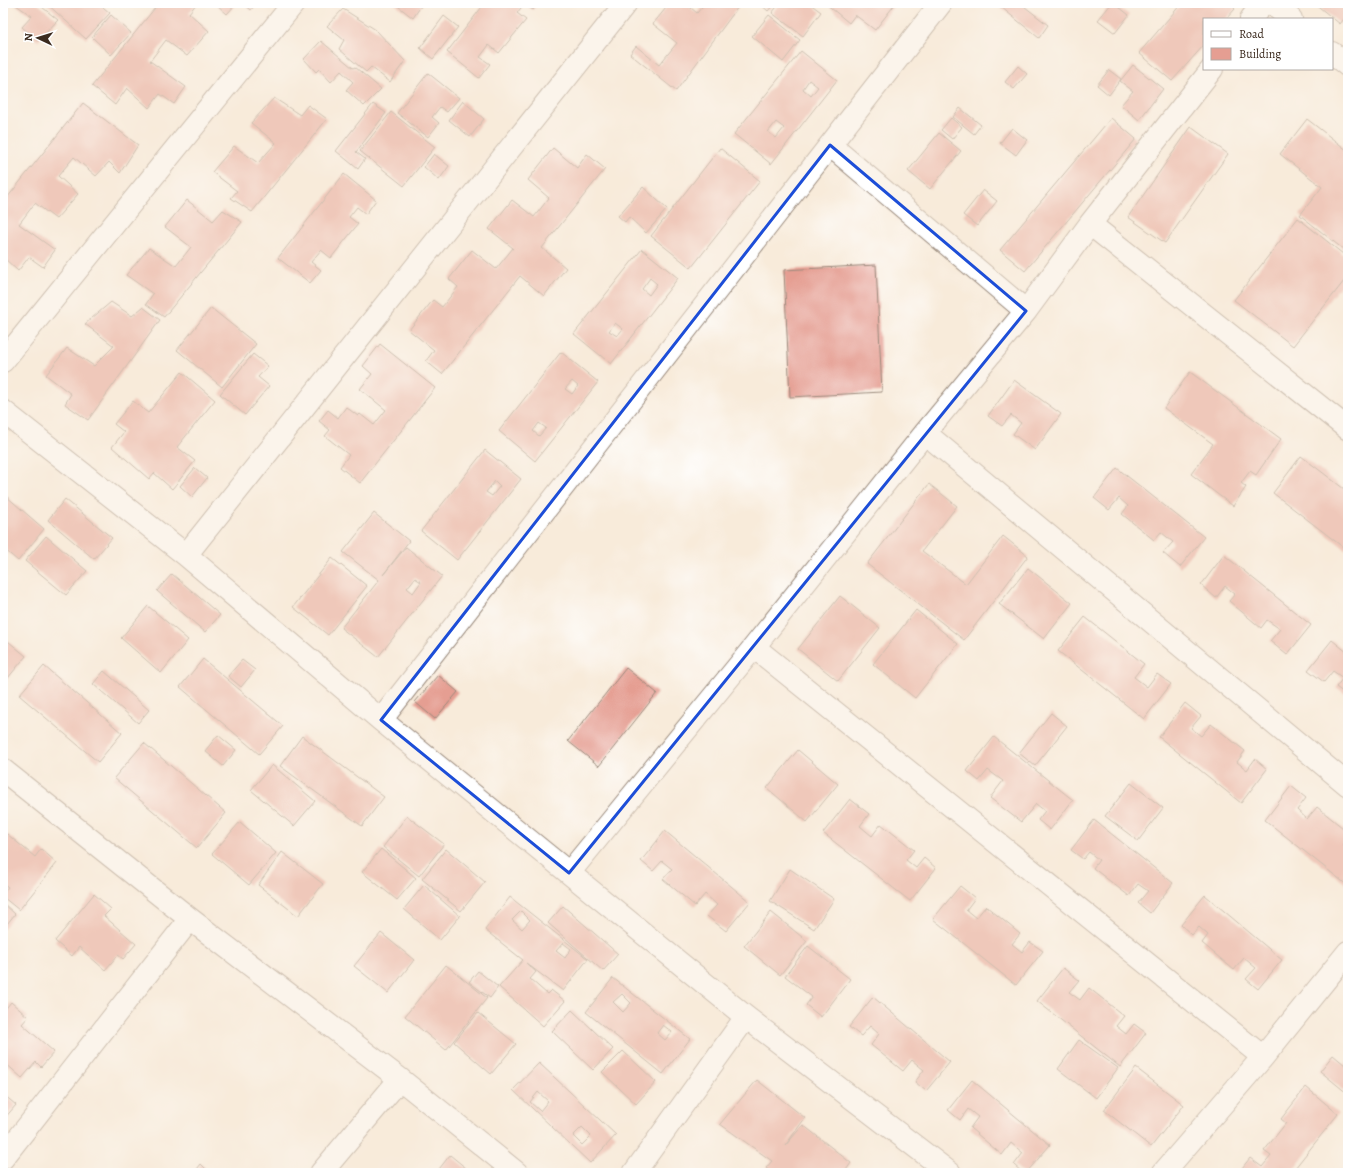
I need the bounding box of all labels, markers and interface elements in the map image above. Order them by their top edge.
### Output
north arrow [18,18,58,58]
legend [1203,18,1333,70]
text: Road [1239,26,1265,42]
text: N [21,33,36,42]
text: Building [1239,46,1281,62]

